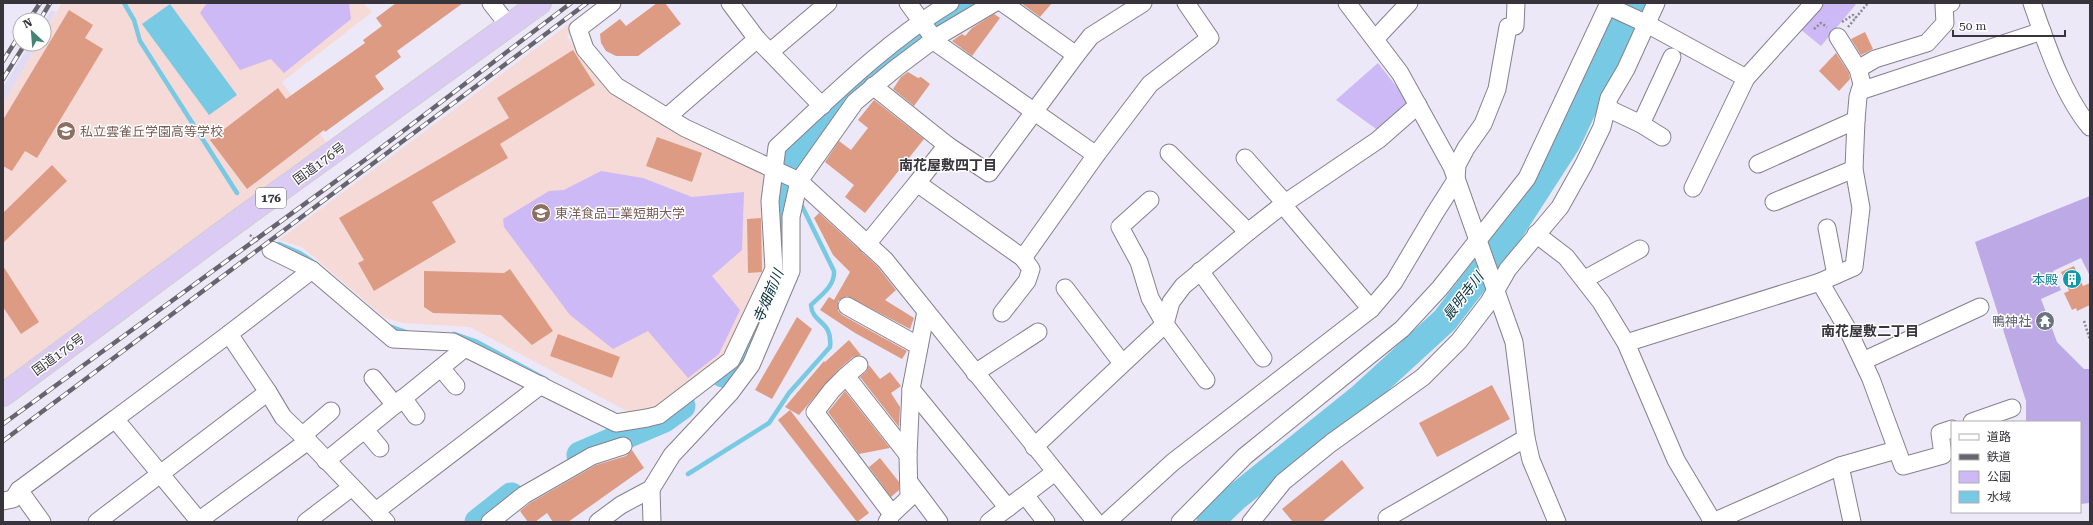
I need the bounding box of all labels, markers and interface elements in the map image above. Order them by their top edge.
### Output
north arrow [12,12,52,52]
scale bar [1953,12,2065,38]
text: N [21,16,35,31]
text: 50 m [1959,19,1986,33]
school or university icon: 私立雲雀丘学園高等学校 [55,120,77,142]
place label: 私立雲雀丘学園高等学校 [80,124,223,139]
street label: 国道176号 [290,139,348,187]
district label: 南花屋敷四丁目 [899,157,997,173]
road number: 176 [256,188,286,208]
school or university icon: 東洋食品工業短期大学 [530,202,552,224]
place label: 東洋食品工業短期大学 [555,206,685,221]
water label: 寺畑前川 [750,265,787,325]
water label: 最明寺川 [1439,267,1488,323]
building icon: 本殿 [2061,268,2083,290]
place label: 本殿 [2032,272,2058,287]
temple icon: 鴨神社 [2034,310,2056,332]
place label: 鴨神社 [1992,314,2031,329]
district label: 南花屋敷二丁目 [1821,323,1919,339]
street label: 国道176号 [29,330,87,378]
legend [1951,421,2081,513]
text: 道路 [1987,430,2011,444]
text: 鉄道 [1987,450,2011,464]
text: 公園 [1987,470,2011,484]
text: 水域 [1987,490,2011,504]

